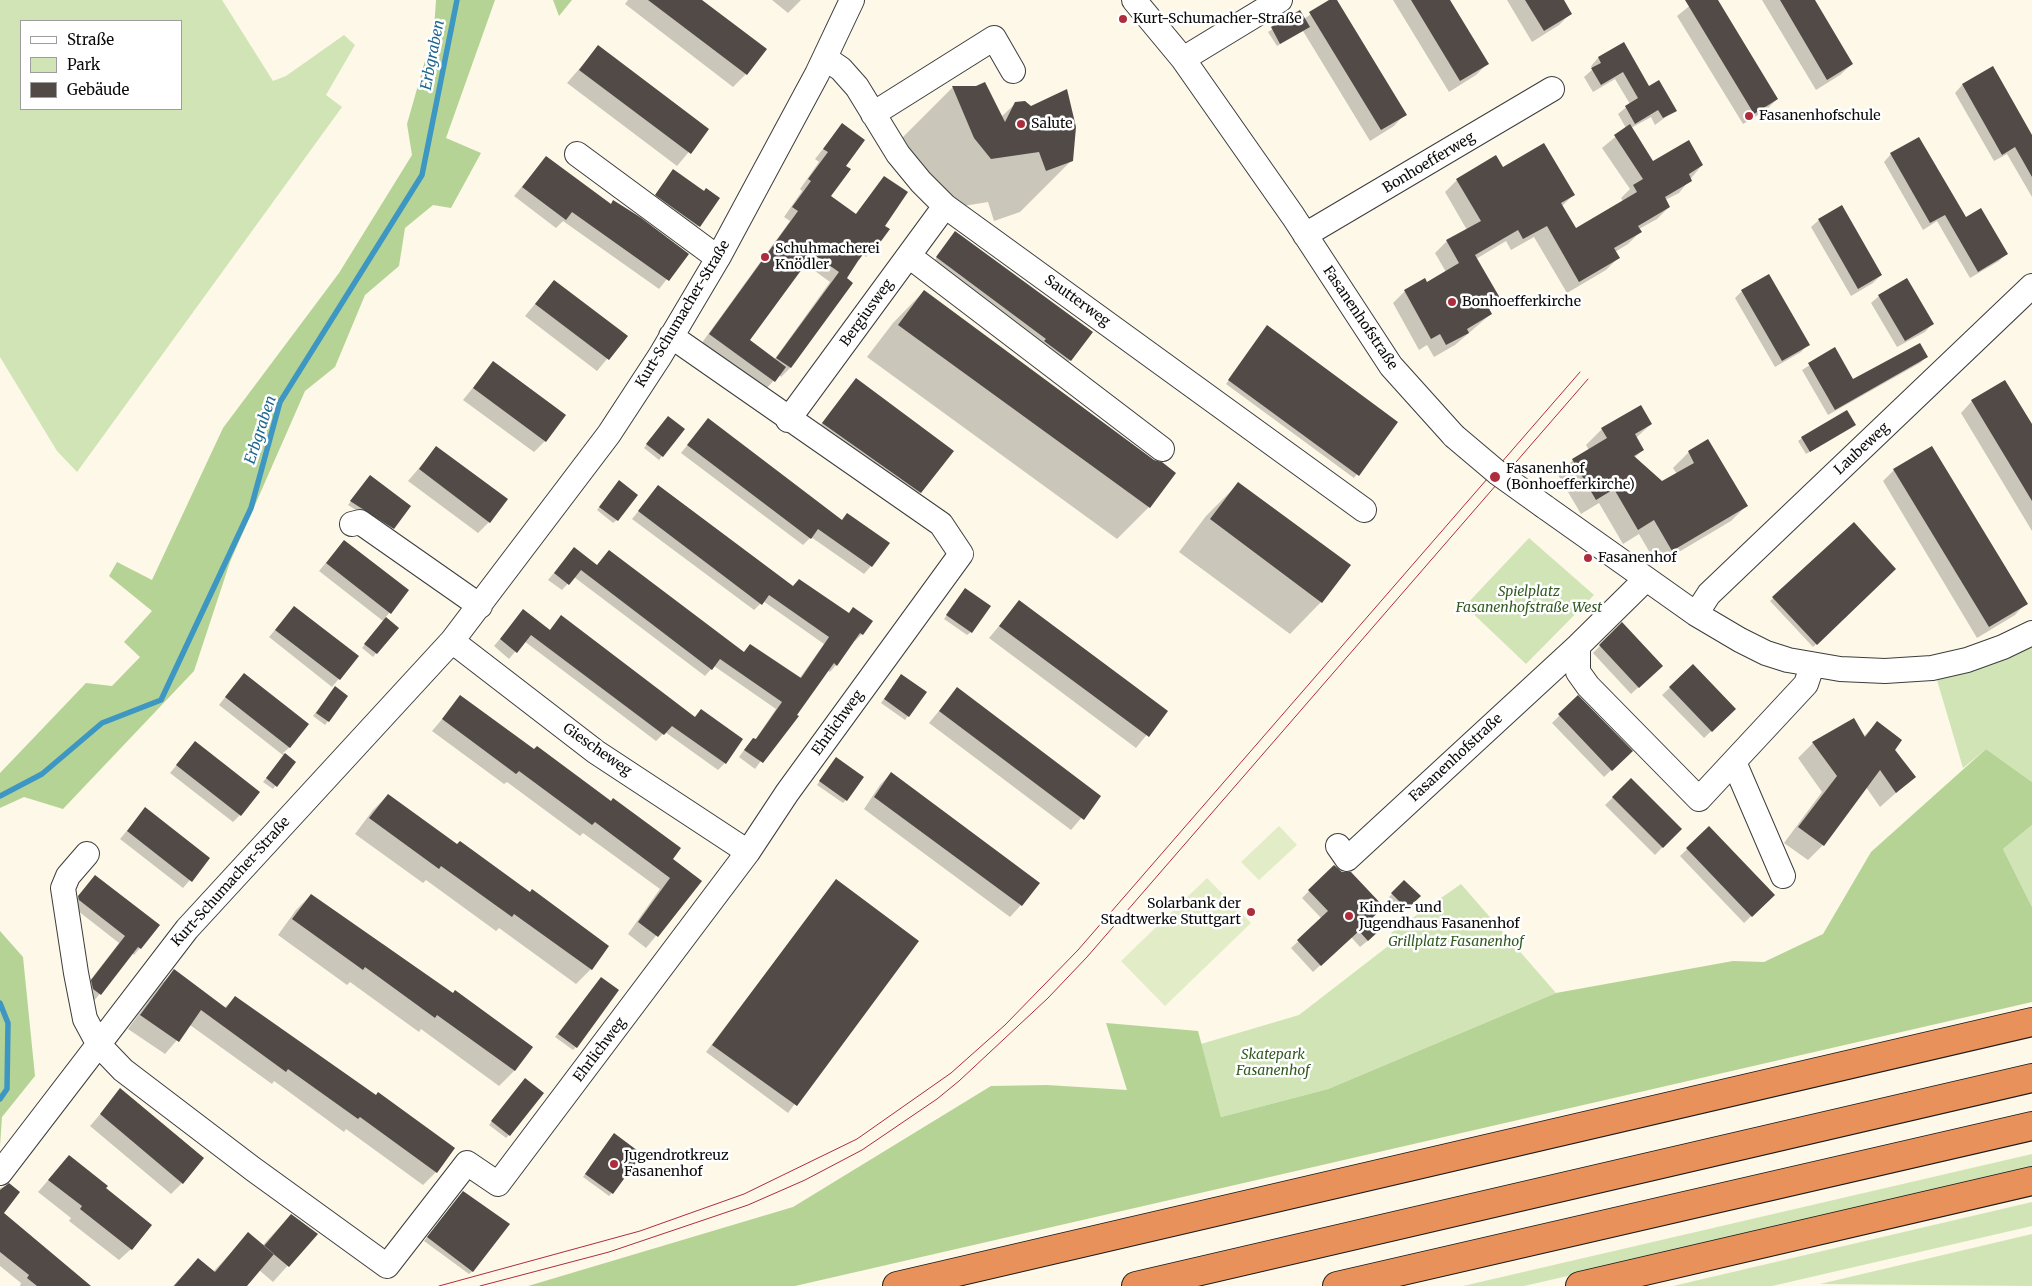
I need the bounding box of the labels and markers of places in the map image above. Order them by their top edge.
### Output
place label: Kurt-Schumacher-Straße [1133,11,1302,27]
marker: Kurt-Schumacher-Straße [1117,13,1129,25]
place label: Fasanenhofschule [1759,108,1881,124]
marker: Fasanenhofschule [1743,110,1755,122]
place label: Salute [1031,116,1072,132]
marker: Salute [1015,118,1027,130]
place label: Schuhmacherei Knödler [775,241,880,274]
marker: Schuhmacherei Knödler [759,251,771,263]
place label: Bonhoefferkirche [1462,294,1581,310]
marker: Bonhoefferkirche [1446,296,1458,308]
place label: Fasanenhof (Bonhoefferkirche) [1506,461,1635,494]
marker: Fasanenhof (Bonhoefferkirche) [1488,470,1502,484]
place label: Fasanenhof [1598,550,1677,566]
marker: Fasanenhof [1582,552,1594,564]
place label: Solarbank der Stadtwerke Stuttgart [1101,896,1241,929]
place label: Kinder- und Jugendhaus Fasanenhof [1359,900,1520,932]
marker: Solarbank der Stadtwerke Stuttgart [1245,906,1257,918]
marker: Kinder- und Jugendhaus Fasanenhof [1343,910,1355,922]
place label: Jugendrotkreuz Fasanenhof [624,1148,729,1180]
marker: Jugendrotkreuz Fasanenhof [608,1158,620,1170]

